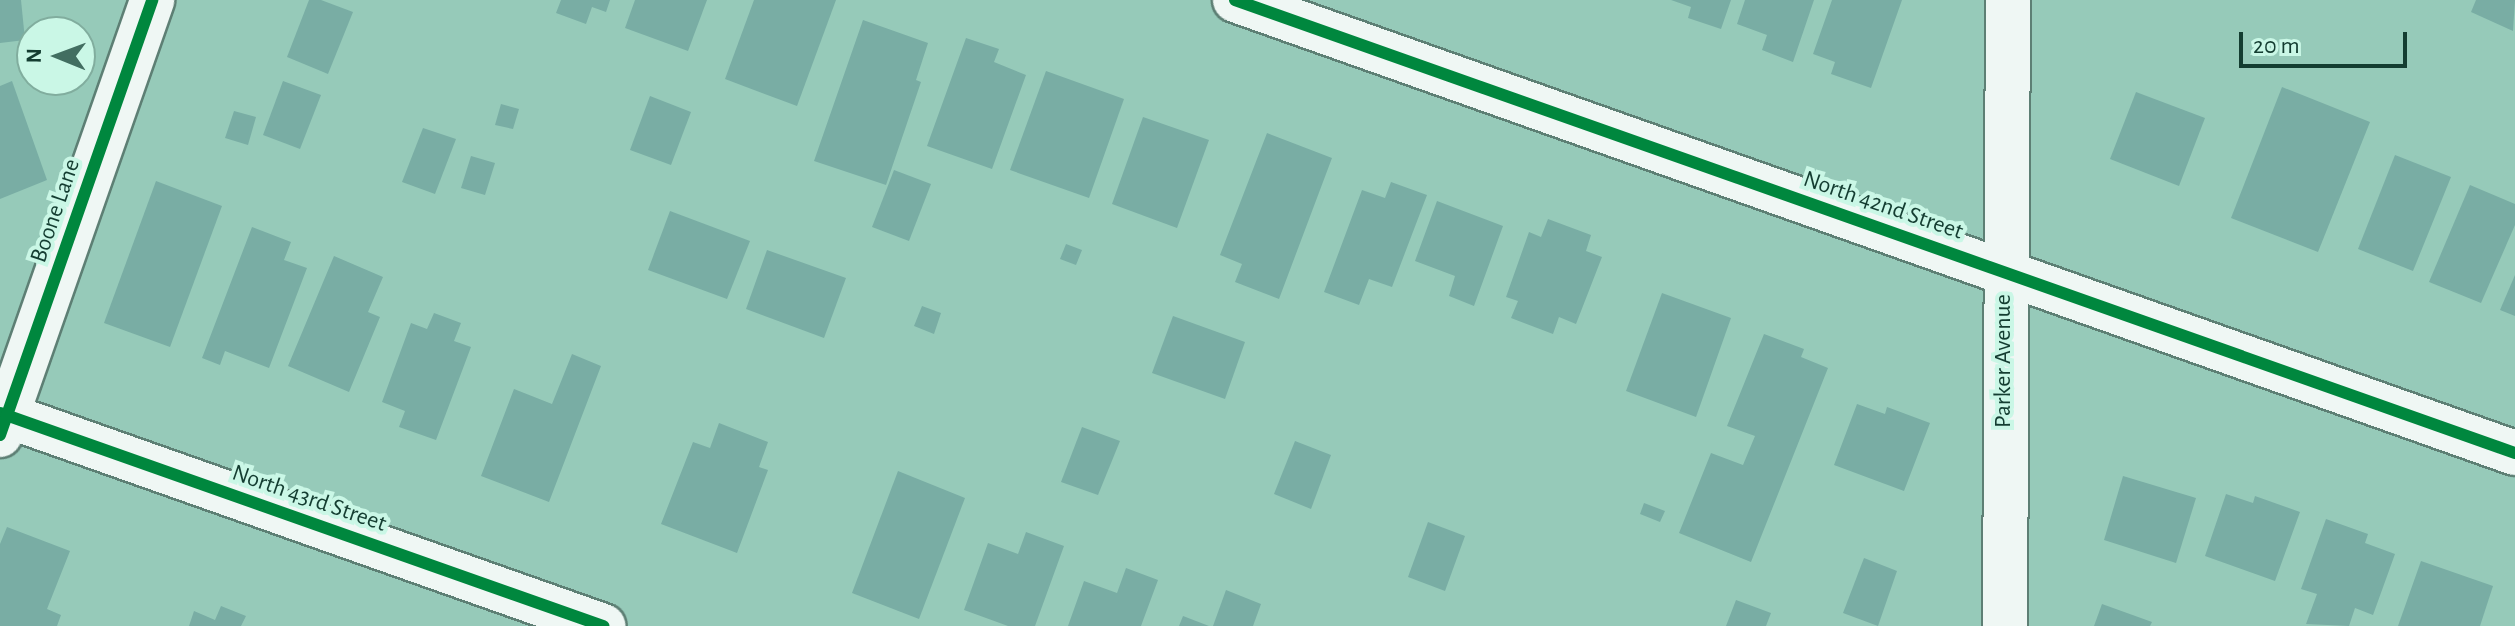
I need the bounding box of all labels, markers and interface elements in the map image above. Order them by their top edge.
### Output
north arrow [16,16,96,96]
scale bar [2243,16,2411,66]
text: 20 m [2253,34,2300,58]
text: N [23,48,45,63]
street label: Boone Lane [25,155,87,267]
street label: North 42nd Street [1799,165,1967,247]
street label: Parker Avenue [1990,294,2018,428]
street label: North 43rd Street [228,459,390,539]

